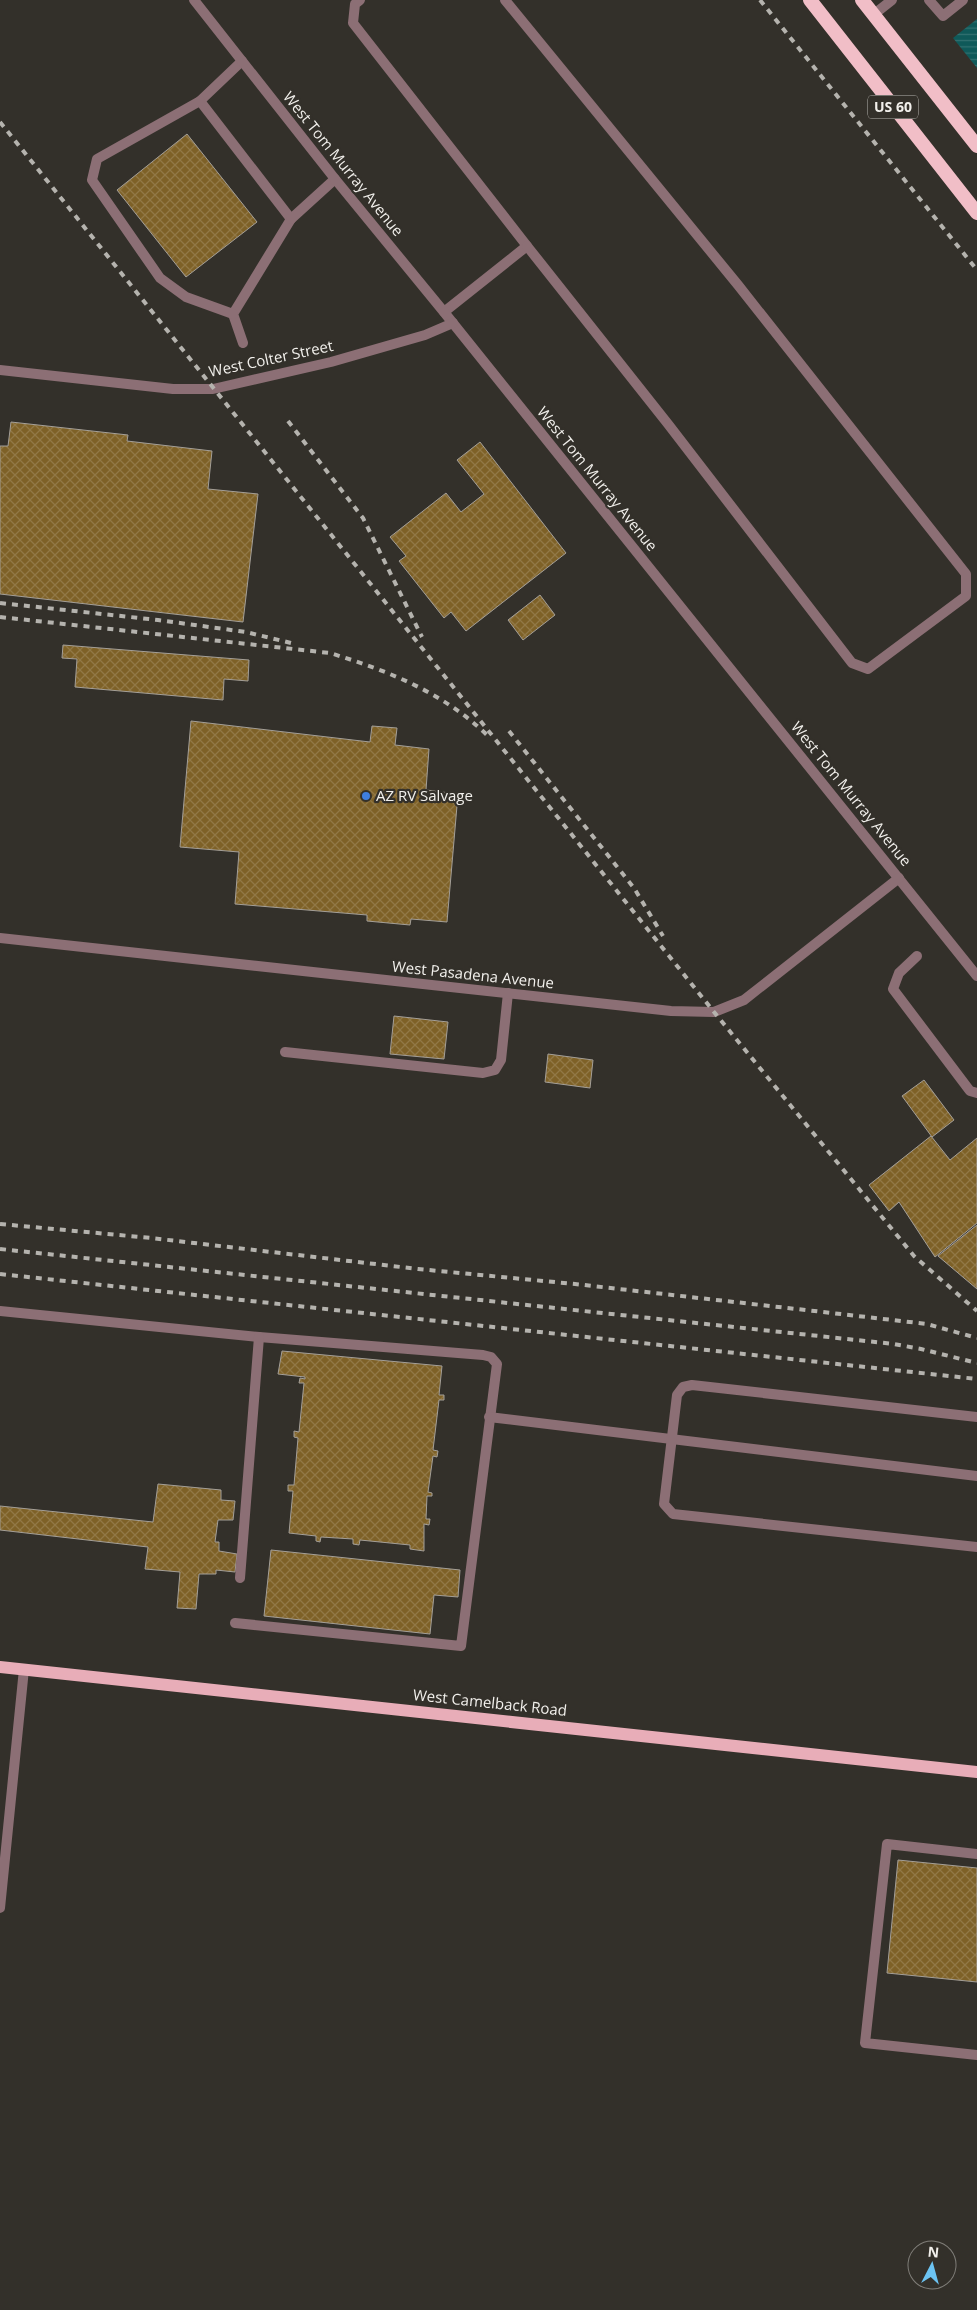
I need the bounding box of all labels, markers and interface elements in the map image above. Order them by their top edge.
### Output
street label: West Tom Murray Avenue [279,87,408,240]
road number: US 60 [868,95,918,118]
street label: West Colter Street [207,335,335,381]
street label: West Tom Murray Avenue [533,402,662,555]
street label: West Tom Murray Avenue [787,717,916,870]
place label: AZ RV Salvage [376,785,473,805]
marker: AZ RV Salvage [360,790,372,802]
street label: West Pasadena Avenue [391,956,555,992]
street label: West Camelback Road [412,1684,568,1720]
north arrow [907,2240,957,2290]
text: N [927,2242,940,2262]

